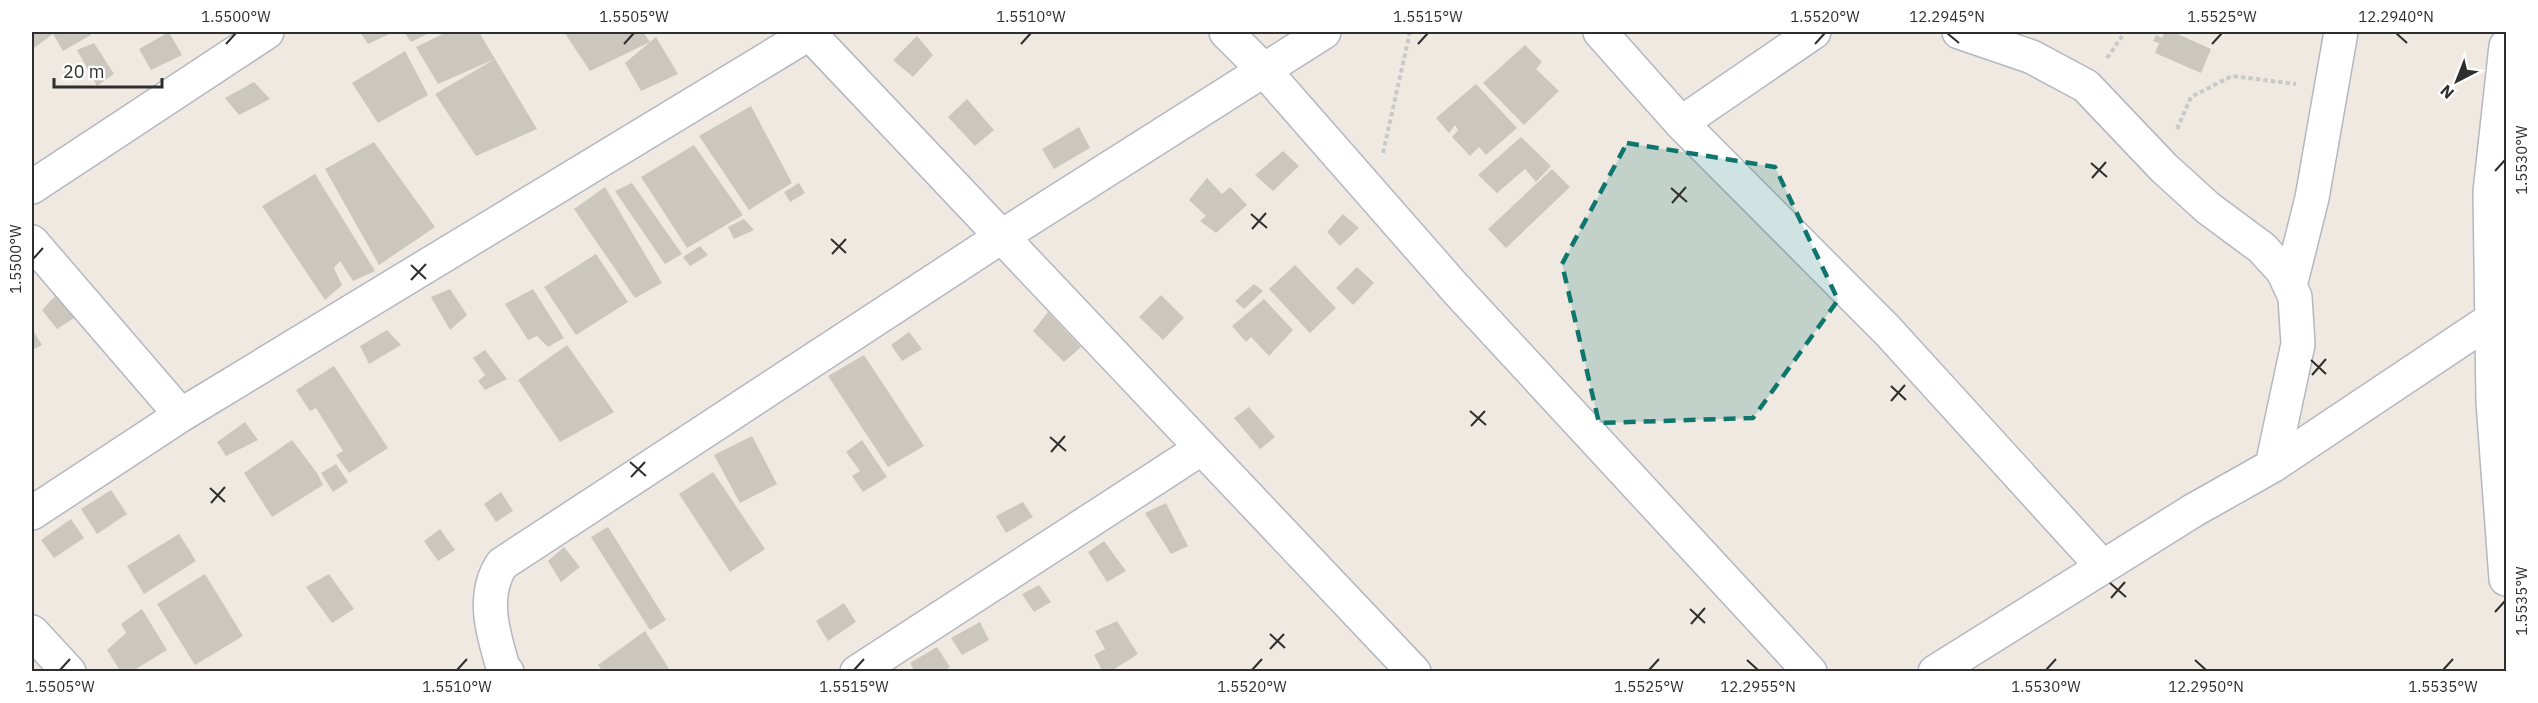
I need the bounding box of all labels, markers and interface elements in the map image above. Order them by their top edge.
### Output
text: 1.5500°W [201,7,271,26]
text: 1.5505°W [599,7,669,26]
text: 1.5510°W [996,7,1066,26]
text: 1.5515°W [1393,7,1463,26]
text: 1.5520°W [1790,7,1860,26]
text: 12.2945°N [1909,7,1985,26]
text: 1.5525°W [2187,7,2257,26]
text: 12.2940°N [2358,7,2434,26]
scale bar [54,51,162,89]
north arrow [2427,51,2487,111]
text: 20 m [63,60,105,83]
text: N [2436,81,2458,103]
text: 1.5530°W [2512,125,2531,195]
text: 1.5500°W [6,224,25,294]
text: 1.5535°W [2512,566,2531,636]
text: 1.5505°W [25,677,95,696]
text: 1.5510°W [422,677,492,696]
text: 1.5515°W [819,677,889,696]
text: 1.5520°W [1217,677,1287,696]
text: 1.5525°W [1614,677,1684,696]
text: 12.2955°N [1720,677,1796,696]
text: 1.5530°W [2011,677,2081,696]
text: 12.2950°N [2168,677,2244,696]
text: 1.5535°W [2408,677,2478,696]

